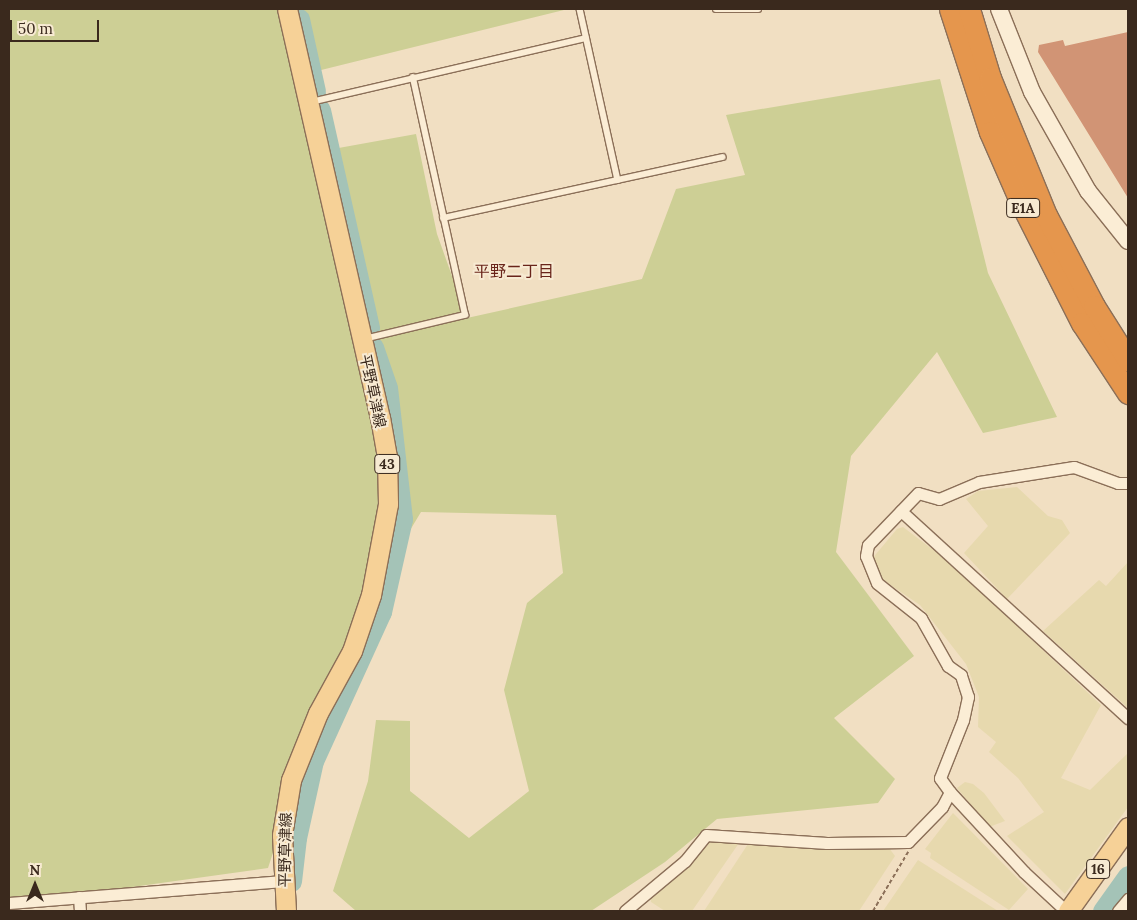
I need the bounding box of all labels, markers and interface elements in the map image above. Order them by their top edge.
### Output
scale bar [12,10,101,42]
text: 50 m [18,19,53,38]
road number: E1A [1006,197,1040,220]
district label: 平野二丁目 [474,261,554,281]
street label: 平野草津線 [356,352,390,430]
road number: 43 [373,452,401,476]
street label: 平野草津線 [275,812,295,888]
road number: 16 [1086,858,1110,881]
north arrow [10,860,60,910]
text: N [30,861,40,879]

